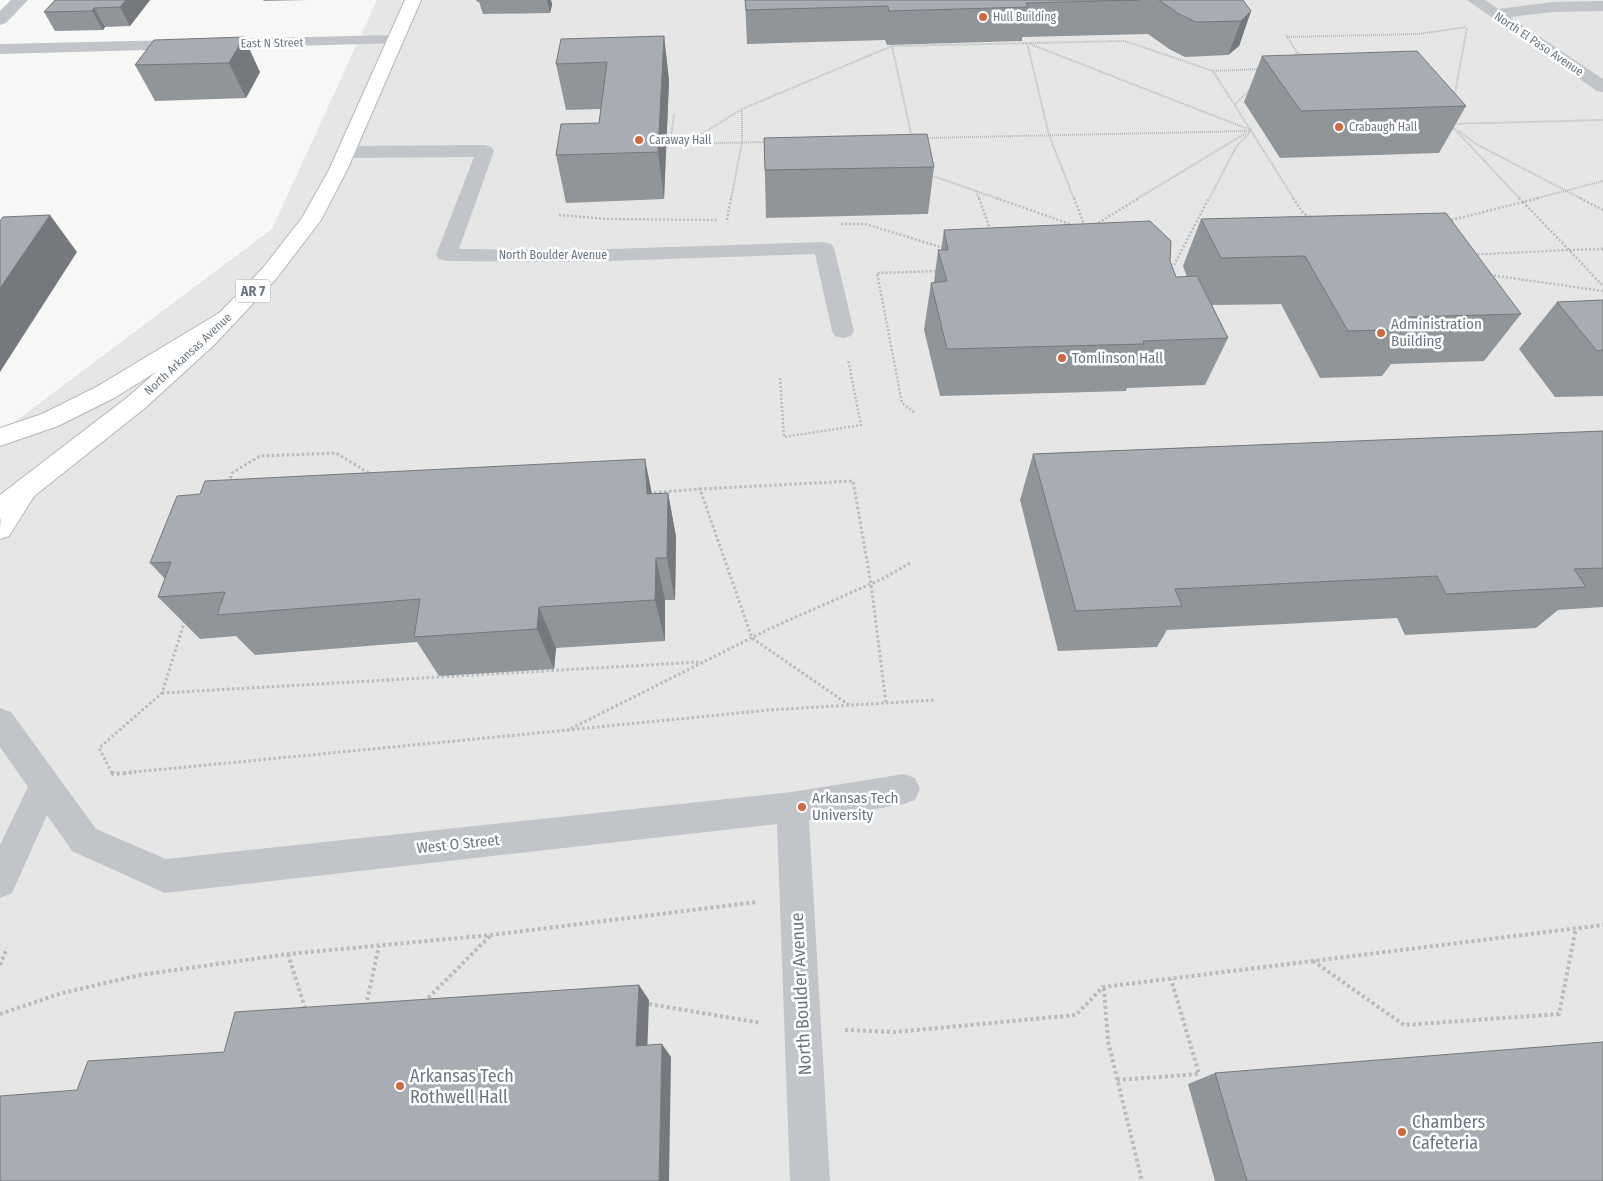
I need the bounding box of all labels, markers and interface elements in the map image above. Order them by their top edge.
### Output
street label: North El Paso Avenue [1492,9,1586,79]
place label: Hull Building [993,10,1056,24]
marker: Hull Building [977,11,989,23]
street label: East N Street [240,35,304,51]
place label: Crabaugh Hall [1349,120,1417,134]
marker: Crabaugh Hall [1333,121,1345,133]
place label: Caraway Hall [649,133,711,147]
marker: Caraway Hall [633,134,645,146]
street label: North Boulder Avenue [499,248,607,262]
road number: AR 7 [236,280,270,302]
street label: North Arkansas Avenue [142,310,234,398]
place label: Administration Building [1391,315,1482,350]
marker: Administration Building [1375,327,1387,339]
place label: Tomlinson Hall [1072,349,1163,367]
marker: Tomlinson Hall [1056,352,1068,364]
place label: Arkansas Tech University [812,789,898,824]
marker: Arkansas Tech University [796,801,808,813]
street label: West O Street [416,831,500,857]
street label: North Boulder Avenue [786,912,816,1076]
place label: Arkansas Tech Rothwell Hall [410,1065,514,1108]
marker: Arkansas Tech Rothwell Hall [394,1080,406,1092]
place label: Chambers Cafeteria [1412,1111,1486,1154]
marker: Chambers Cafeteria [1396,1126,1408,1138]

